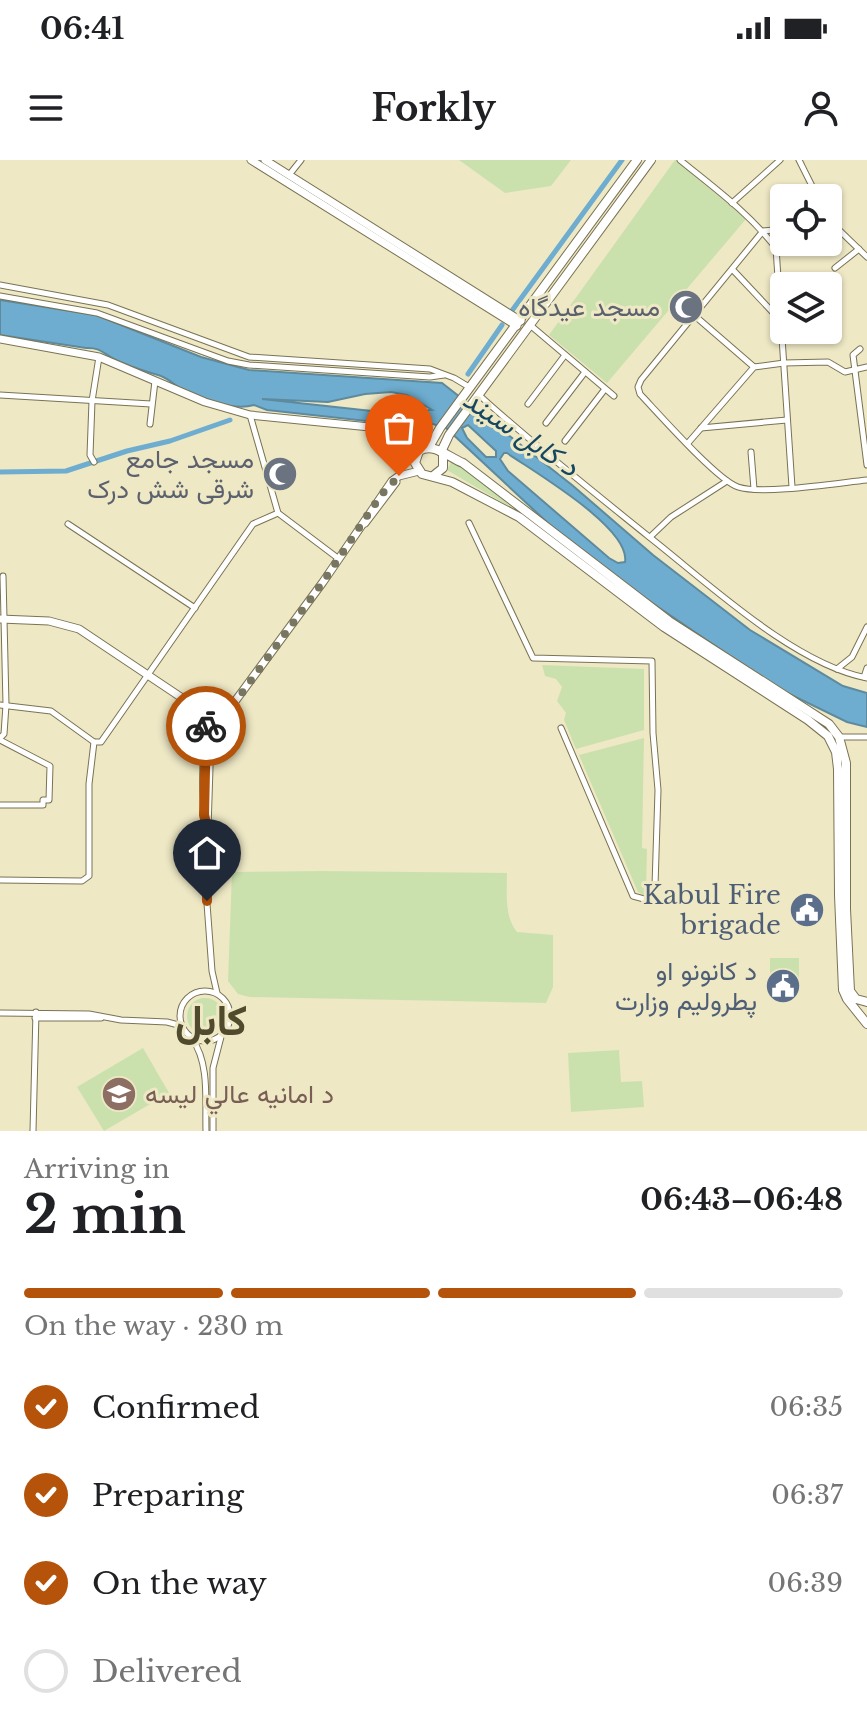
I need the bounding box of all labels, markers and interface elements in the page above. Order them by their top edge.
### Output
text: 06:41 [40,10,124,47]
icon: menu [24,86,68,130]
text: Forkly [371,86,496,131]
icon: person [799,86,843,130]
map controls [770,184,842,344]
button: locate [770,184,842,256]
button: layers [770,272,842,344]
mosque icon: مسجد عیدگاه [667,288,705,326]
place label: مسجد عیدگاه [518,291,660,323]
water label: د کابل سيند [456,382,586,485]
pin [365,394,433,476]
icon: bag [377,406,421,450]
place label: مسجد جامع شرقی شش درک [87,443,254,505]
mosque icon: مسجد جامع شرقی شش درک [261,455,299,493]
courier [166,686,246,766]
icon: bike [184,704,228,748]
pin [173,819,241,901]
icon: home [185,831,229,875]
place label: Kabul Fire brigade [643,879,781,941]
public building icon: Kabul Fire brigade [788,891,826,929]
place label: د کانونو او پطرولیم وزارت [615,955,757,1019]
public building icon: د کانونو او پطرولیم وزارت [764,967,802,1005]
district label: کابل [175,994,247,1046]
school or university icon: د امانیه عالي لیسه [100,1075,138,1113]
place label: د امانیه عالي لیسه [145,1078,334,1115]
text: Arriving in [24,1153,170,1185]
text: 06:43–06:48 [640,1181,843,1218]
text: 2 min [24,1183,186,1247]
text: On the way · 230 m [24,1310,283,1342]
icon: check [24,1385,68,1429]
text: Confirmed [92,1389,260,1426]
text: 06:35 [770,1391,843,1423]
icon: check [24,1473,68,1517]
text: Preparing [92,1477,244,1514]
text: 06:37 [771,1479,843,1511]
icon: check [24,1561,68,1605]
text: On the way [92,1565,267,1602]
text: 06:39 [768,1567,843,1599]
text: Delivered [92,1653,242,1690]

